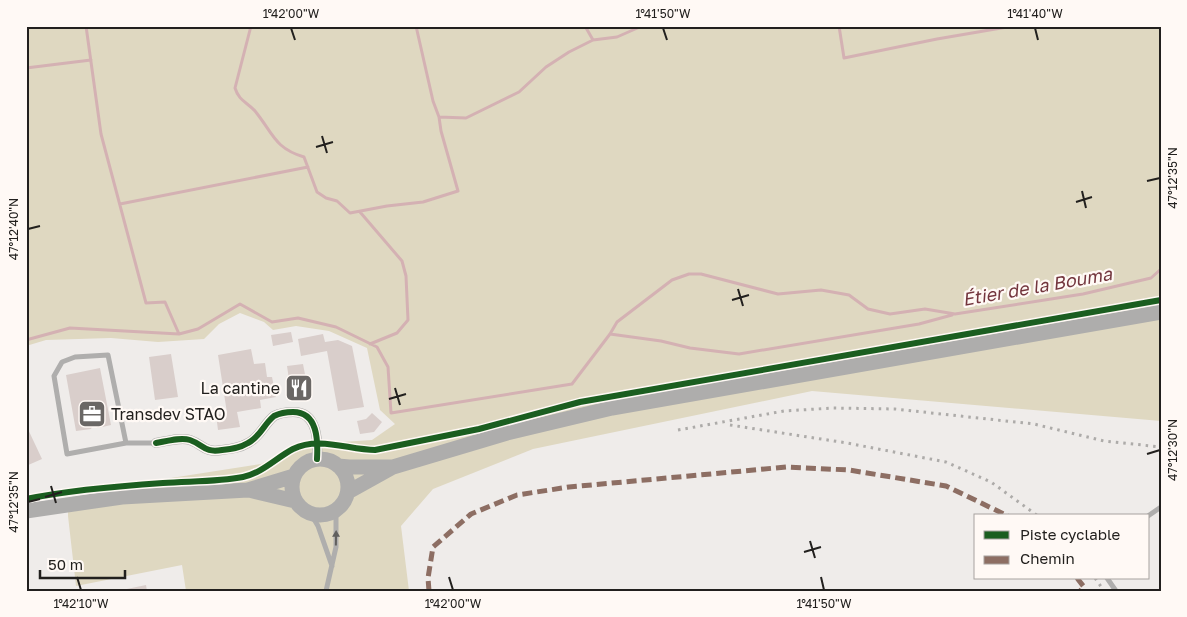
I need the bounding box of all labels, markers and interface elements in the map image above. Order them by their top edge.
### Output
text: 1°42'00"W [263,6,320,21]
text: 1°41'50"W [635,6,691,21]
text: 1°41'40"W [1007,6,1063,21]
text: 47°12'35"N [1165,147,1180,209]
text: 47°12'40"N [6,198,21,260]
water label: Étier de la Bouma [961,262,1114,310]
restaurant icon: La cantine [284,373,314,403]
place label: La cantine [200,378,280,398]
office icon: Transdev STAO [77,399,107,429]
place label: Transdev STAO [111,404,226,424]
text: 47°12'30"N [1165,419,1180,481]
text: 47°12'35"N [6,471,21,533]
legend [974,514,1150,580]
text: Piste cyclable [1020,525,1121,543]
one-way arrow [332,530,340,546]
scale bar [40,547,125,579]
text: Chemin [1020,549,1075,567]
text: 50 m [48,555,83,573]
text: 1°42'10"W [53,596,109,611]
text: 1°42'00"W [425,596,482,611]
text: 1°41'50"W [796,596,852,611]

